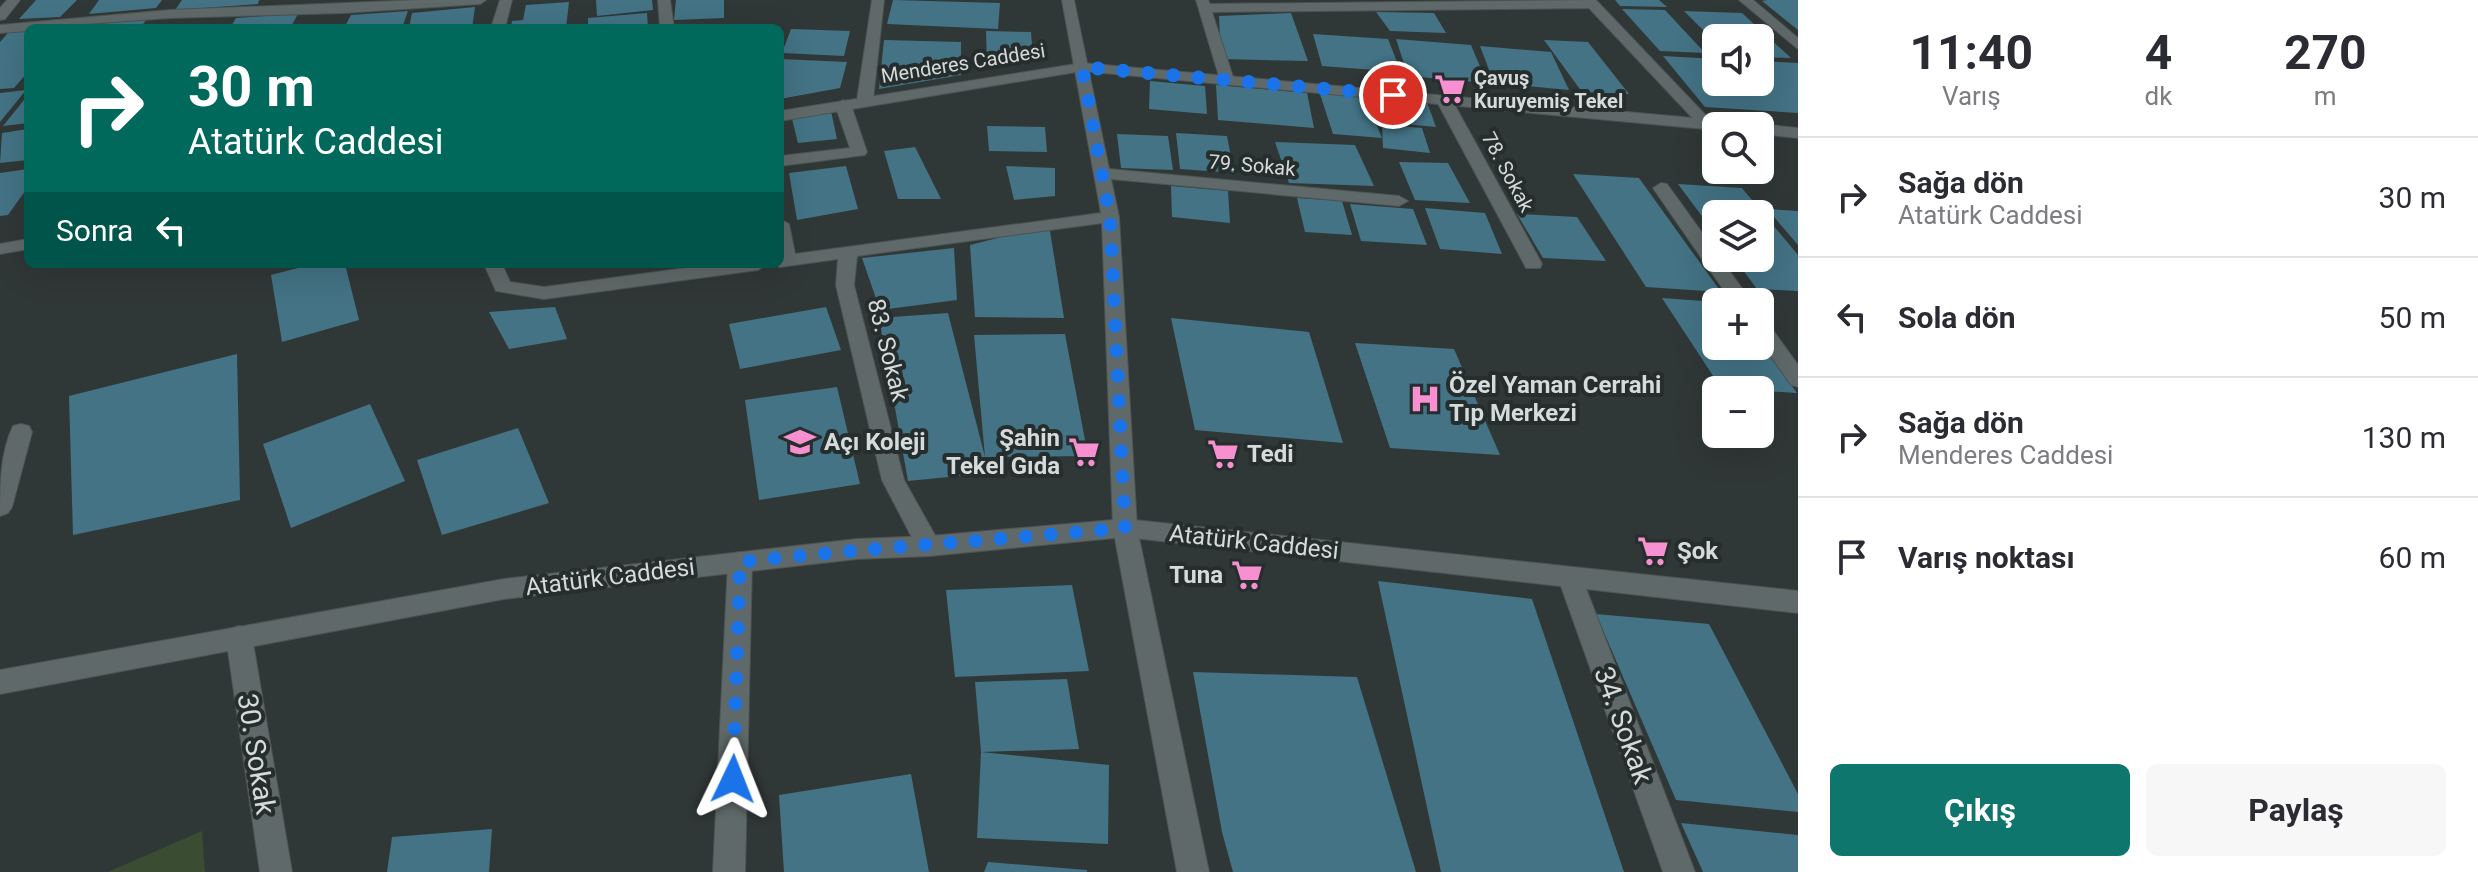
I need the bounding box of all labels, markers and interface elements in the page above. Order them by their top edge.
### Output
map controls [1702,24,1774,448]
button: sound [1702,24,1774,96]
text: 11:40 [1909,24,2033,81]
text: 4 [2145,24,2172,81]
text: 270 [2284,24,2367,81]
street label: Menderes Caddesi [879,38,1047,88]
text: 30 m [188,54,315,120]
icon: right [56,56,160,160]
pin [1359,61,1427,129]
place label: Çavuş Kuruyemiş Tekel [1474,66,1623,113]
supermarket icon: Çavuş Kuruyemiş Tekel [1433,72,1467,106]
icon: arrive [1371,73,1415,117]
text: Varış [1942,81,2001,111]
text: dk [2145,81,2172,111]
text: m [2314,81,2337,111]
button: search [1702,112,1774,184]
text: Atatürk Caddesi [188,121,444,163]
street label: 78. Sokak [1477,128,1539,217]
street label: 79. Sokak [1208,149,1297,181]
text: Sağa dön [1898,165,2024,200]
icon: right [1830,175,1874,219]
text: 30 m [2379,180,2446,215]
button: layers [1702,200,1774,272]
text: Atatürk Caddesi [1898,200,2083,230]
icon: left [149,208,193,252]
text: Sonra [56,213,133,248]
button: + [1702,288,1774,360]
icon: left [1830,295,1874,339]
street label: 83. Sokak [862,296,914,405]
text: Sola dön [1898,300,2016,335]
text: 50 m [2379,300,2446,335]
place label: Özel Yaman Cerrahi Tıp Merkezi [1449,371,1661,427]
button: − [1702,376,1774,448]
hospital icon: Özel Yaman Cerrahi Tıp Merkezi [1408,382,1442,416]
text: Sağa dön [1898,405,2024,440]
icon: right [1830,415,1874,459]
text: 130 m [2362,420,2446,455]
place label: Şahin Tekel Gıda [946,424,1060,480]
school or university icon: Açı Koleji [783,425,817,459]
place label: Açı Koleji [824,428,926,456]
supermarket icon: Şahin Tekel Gıda [1067,435,1101,469]
supermarket icon: Tedi [1206,437,1240,471]
place label: Tedi [1247,440,1294,468]
text: Menderes Caddesi [1898,440,2113,470]
street label: Atatürk Caddesi [1168,519,1340,565]
supermarket icon: Şok [1636,534,1670,568]
icon: arrive [1830,535,1874,579]
place label: Şok [1677,537,1719,565]
text: Varış noktası [1898,540,2075,575]
text: 60 m [2379,540,2446,575]
street label: Atatürk Caddesi [524,553,696,601]
supermarket icon: Tuna [1230,558,1264,592]
place label: Tuna [1169,561,1223,589]
street label: 34. Sokak [1587,662,1660,789]
street label: 30. Sokak [231,691,282,818]
position arrow [691,737,775,821]
button: Çıkış [1830,764,2130,856]
button: Paylaş [2146,764,2446,856]

